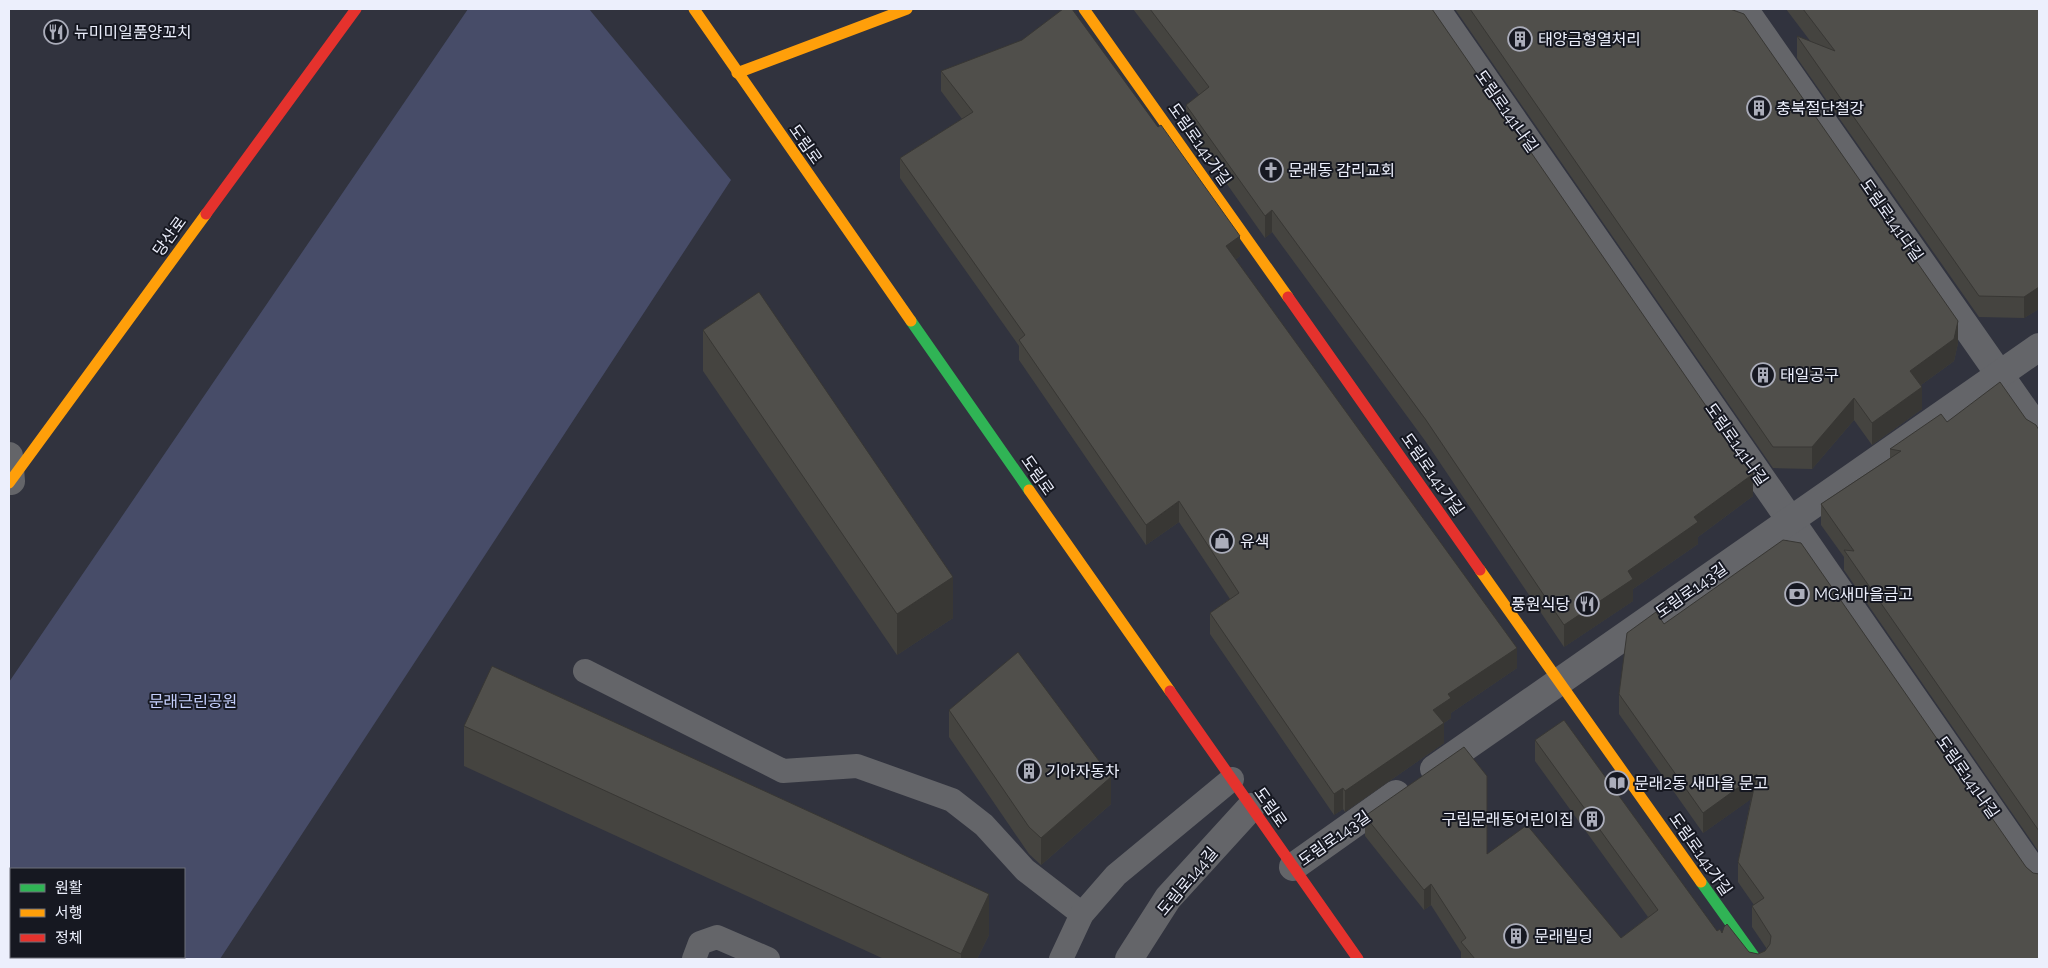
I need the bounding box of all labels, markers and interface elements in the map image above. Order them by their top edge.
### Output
restaurant icon: 뉴미미일품양꼬치 [43,19,69,45]
place label: 뉴미미일품양꼬치 [74,23,192,42]
building icon: 태양금형열처리 [1507,26,1533,52]
place label: 태양금형열처리 [1538,30,1641,49]
street label: 도림로141나길 [1471,66,1542,156]
building icon: 충북절단철강 [1746,95,1772,121]
street label: 도림로141가길 [1164,99,1235,189]
place label: 충북절단철강 [1776,99,1865,118]
street label: 도림로 [785,121,826,168]
church icon: 문래동 감리교회 [1258,157,1284,183]
place label: 문래동 감리교회 [1288,161,1395,180]
street label: 도림로141다길 [1856,175,1927,265]
street label: 당산로 [149,213,190,260]
building icon: 태일공구 [1750,362,1776,388]
place label: 태일공구 [1780,366,1839,385]
street label: 도림로141나길 [1701,399,1772,489]
street label: 도림로141가길 [1397,429,1468,519]
street label: 도림로 [1017,452,1058,499]
shop icon: 유색 [1209,528,1235,554]
place label: 유색 [1240,532,1269,551]
street label: 도림로143길 [1652,559,1731,622]
bank icon: MG새마을금고 [1784,581,1810,607]
place label: MG새마을금고 [1814,585,1913,604]
restaurant icon: 풍원식당 [1574,591,1600,617]
place label: 풍원식당 [1511,595,1570,614]
park label: 문래근린공원 [149,692,237,711]
street label: 도림로141나길 [1932,732,2003,822]
building icon: 기아자동차 [1016,758,1042,784]
place label: 기아자동차 [1046,762,1120,781]
library icon: 문래2동 새마을 문고 [1604,770,1630,796]
place label: 문래2동 새마을 문고 [1634,774,1768,793]
street label: 도림로 [1250,784,1291,831]
building icon: 구립문래동어린이집 [1579,806,1605,832]
street label: 도림로143길 [1295,807,1374,870]
street label: 도림로141가길 [1665,809,1736,899]
place label: 구립문래동어린이집 [1442,810,1574,829]
street label: 도림로144길 [1153,843,1221,919]
legend [10,868,185,958]
text: 원활 [55,879,83,897]
text: 서행 [55,904,83,922]
building icon: 문래빌딩 [1503,923,1529,949]
place label: 문래빌딩 [1534,927,1593,946]
text: 정체 [55,929,83,947]

